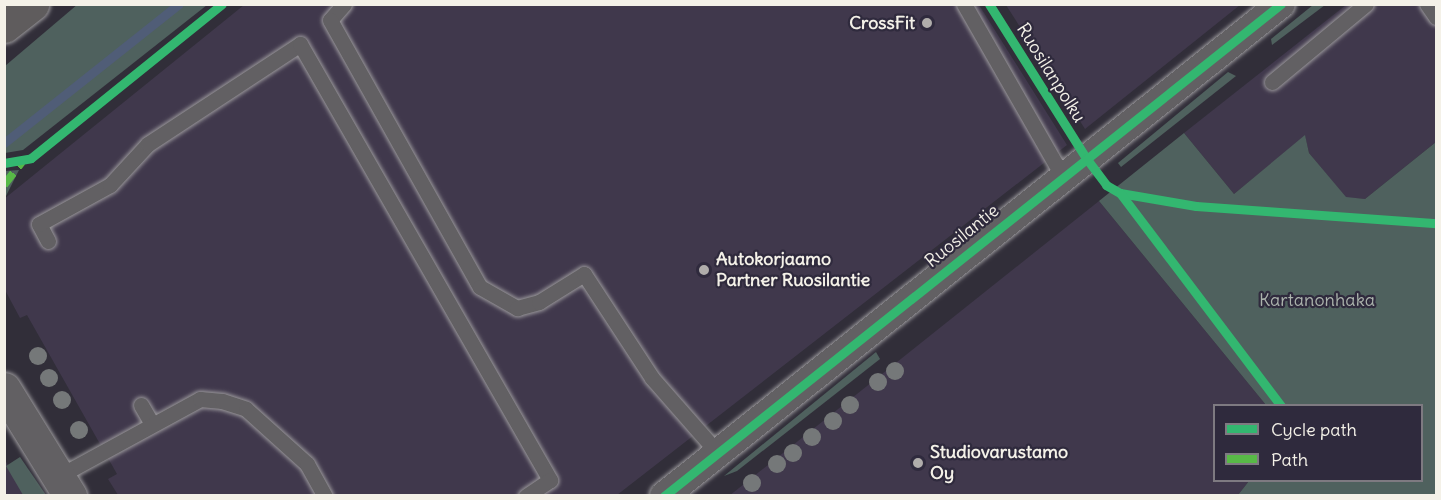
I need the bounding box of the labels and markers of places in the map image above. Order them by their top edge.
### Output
place label: CrossFit [849,12,915,34]
marker: CrossFit [920,16,934,30]
place label: Autokorjaamo Partner Ruosilantie [716,249,870,292]
marker: Autokorjaamo Partner Ruosilantie [697,263,711,277]
place label: Studiovarustamo Oy [930,442,1068,484]
marker: Studiovarustamo Oy [911,456,925,470]

